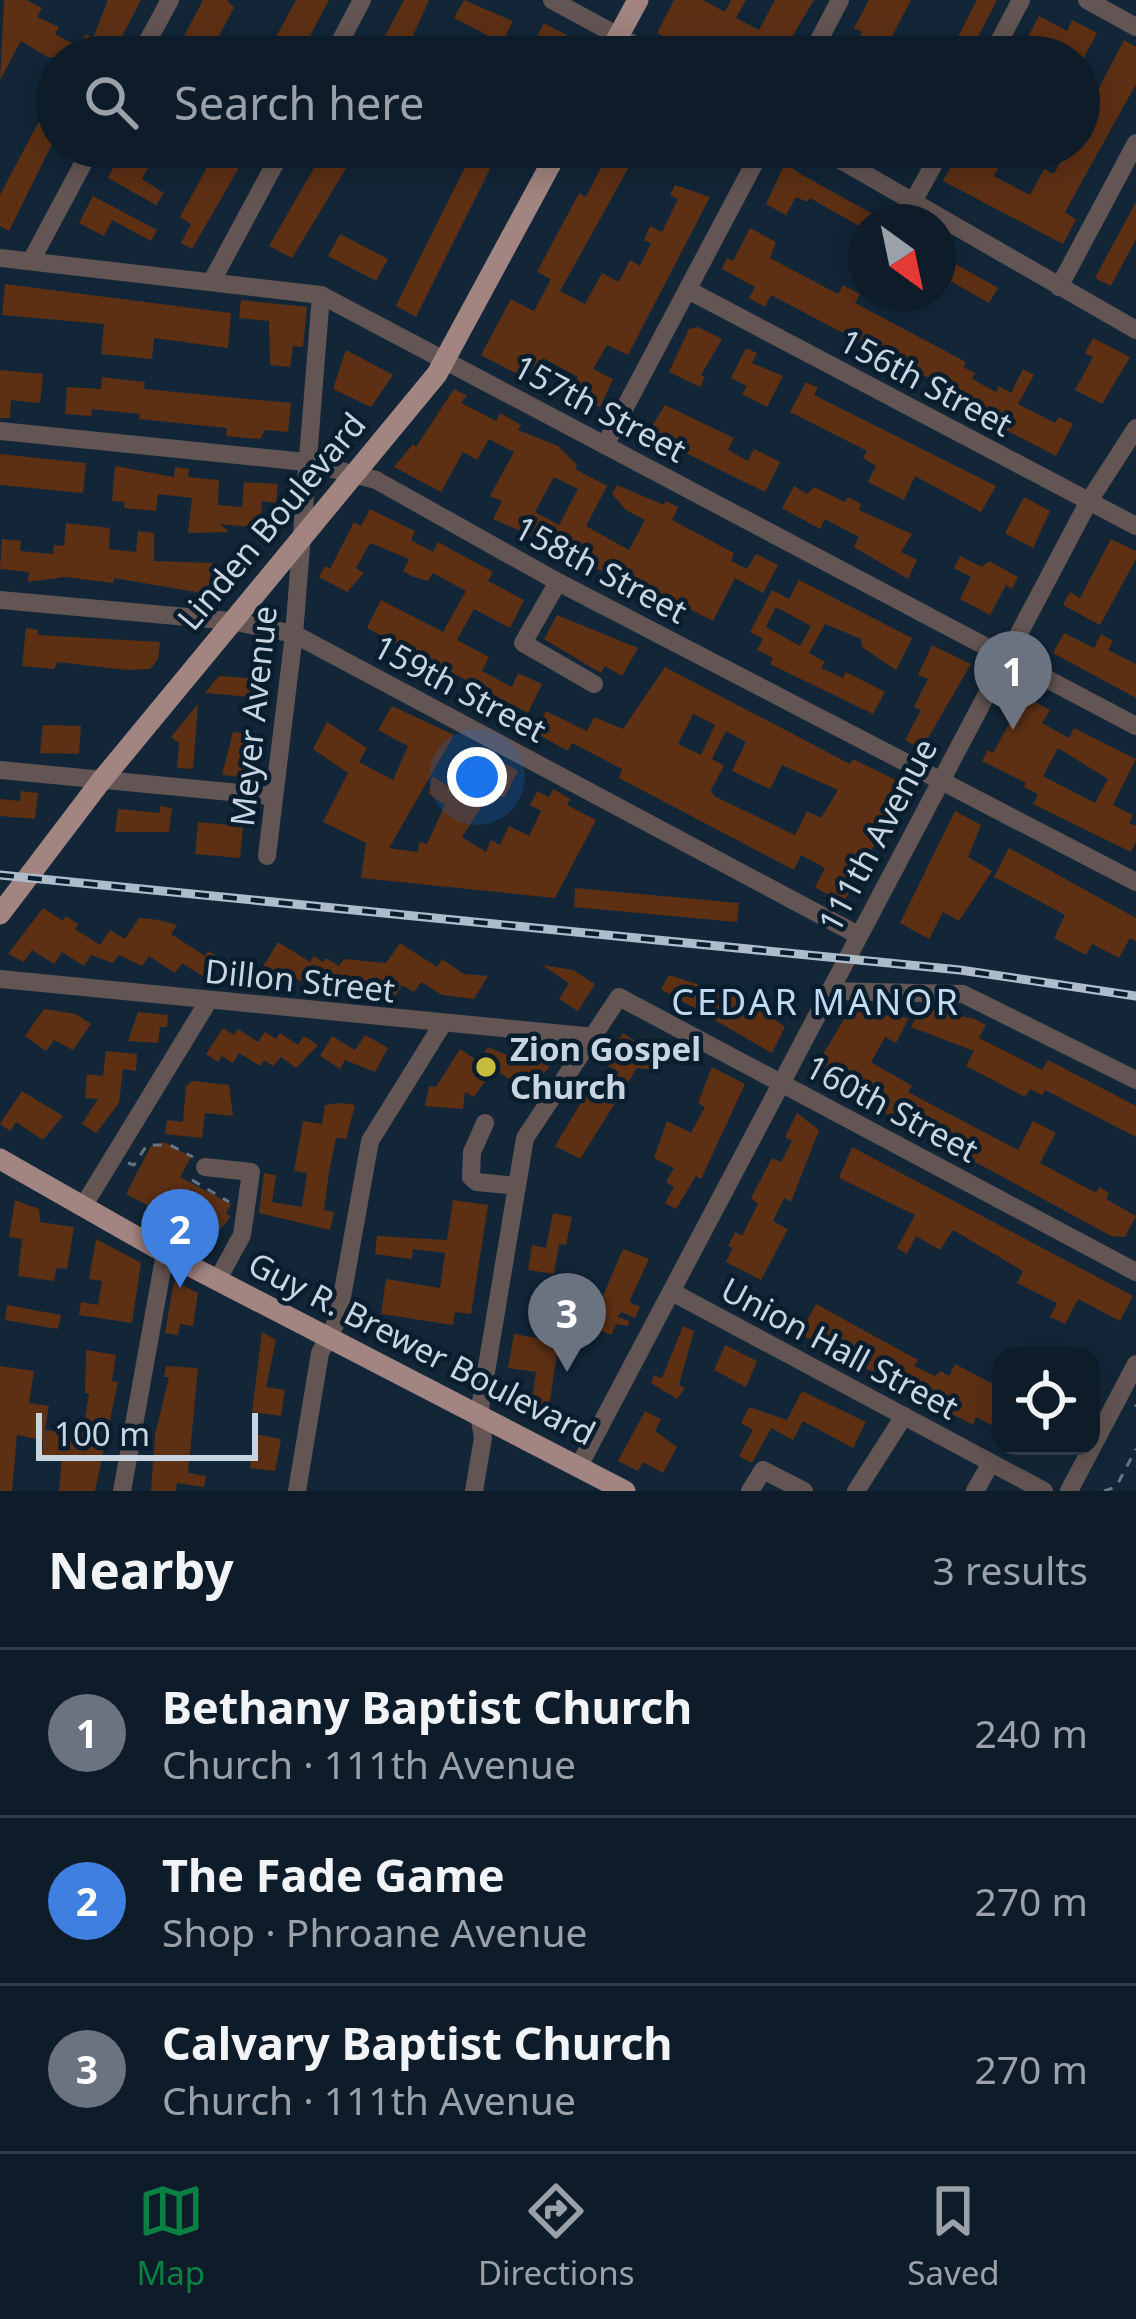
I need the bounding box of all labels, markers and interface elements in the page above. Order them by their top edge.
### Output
search box [36,36,1100,168]
icon: search [78,69,144,135]
text: Search here [174,72,424,133]
north arrow [848,204,956,312]
street label: 156th Street [832,318,1020,446]
street label: 157th Street [506,344,694,472]
street label: Linden Boulevard [167,403,375,639]
street label: 158th Street [507,505,695,633]
street label: Meyer Avenue [219,604,287,828]
street label: 159th Street [366,624,554,752]
pin: 1 [974,631,1052,730]
street label: 111th Avenue [807,730,947,940]
your location [447,747,507,807]
street label: Dillon Street [203,948,397,1012]
district label: CEDAR MANOR [671,977,961,1026]
place label: Zion Gospel Church [510,1026,701,1109]
street label: 160th Street [798,1044,986,1172]
marker: Zion Gospel Church [473,1054,499,1080]
pin: 2 [141,1189,219,1288]
street label: Guy R. Brewer Boulevard [241,1241,603,1455]
street label: Union Hall Street [713,1266,967,1430]
pin: 3 [528,1273,606,1372]
map controls [992,1347,1100,1455]
button: locate [992,1347,1100,1455]
scale bar [36,1407,258,1460]
text: 100 m [54,1411,150,1456]
text: Nearby [48,1534,234,1604]
text: 3 results [933,1543,1088,1596]
text: Bethany Baptist Church [162,1676,692,1737]
text: 1 [76,1706,98,1759]
text: 240 m [974,1706,1088,1759]
text: Church · 111th Avenue [162,1737,576,1790]
text: The Fade Game [162,1844,505,1905]
text: 2 [76,1874,98,1927]
text: 270 m [974,1874,1088,1927]
text: Shop · Phroane Avenue [162,1905,588,1958]
text: Calvary Baptist Church [162,2012,673,2073]
text: 3 [76,2042,98,2095]
text: 270 m [974,2042,1088,2095]
text: Church · 111th Avenue [162,2073,576,2126]
tab: Map [136,2178,205,2295]
tab: Directions [478,2178,635,2295]
tab: Saved [907,2178,1000,2295]

